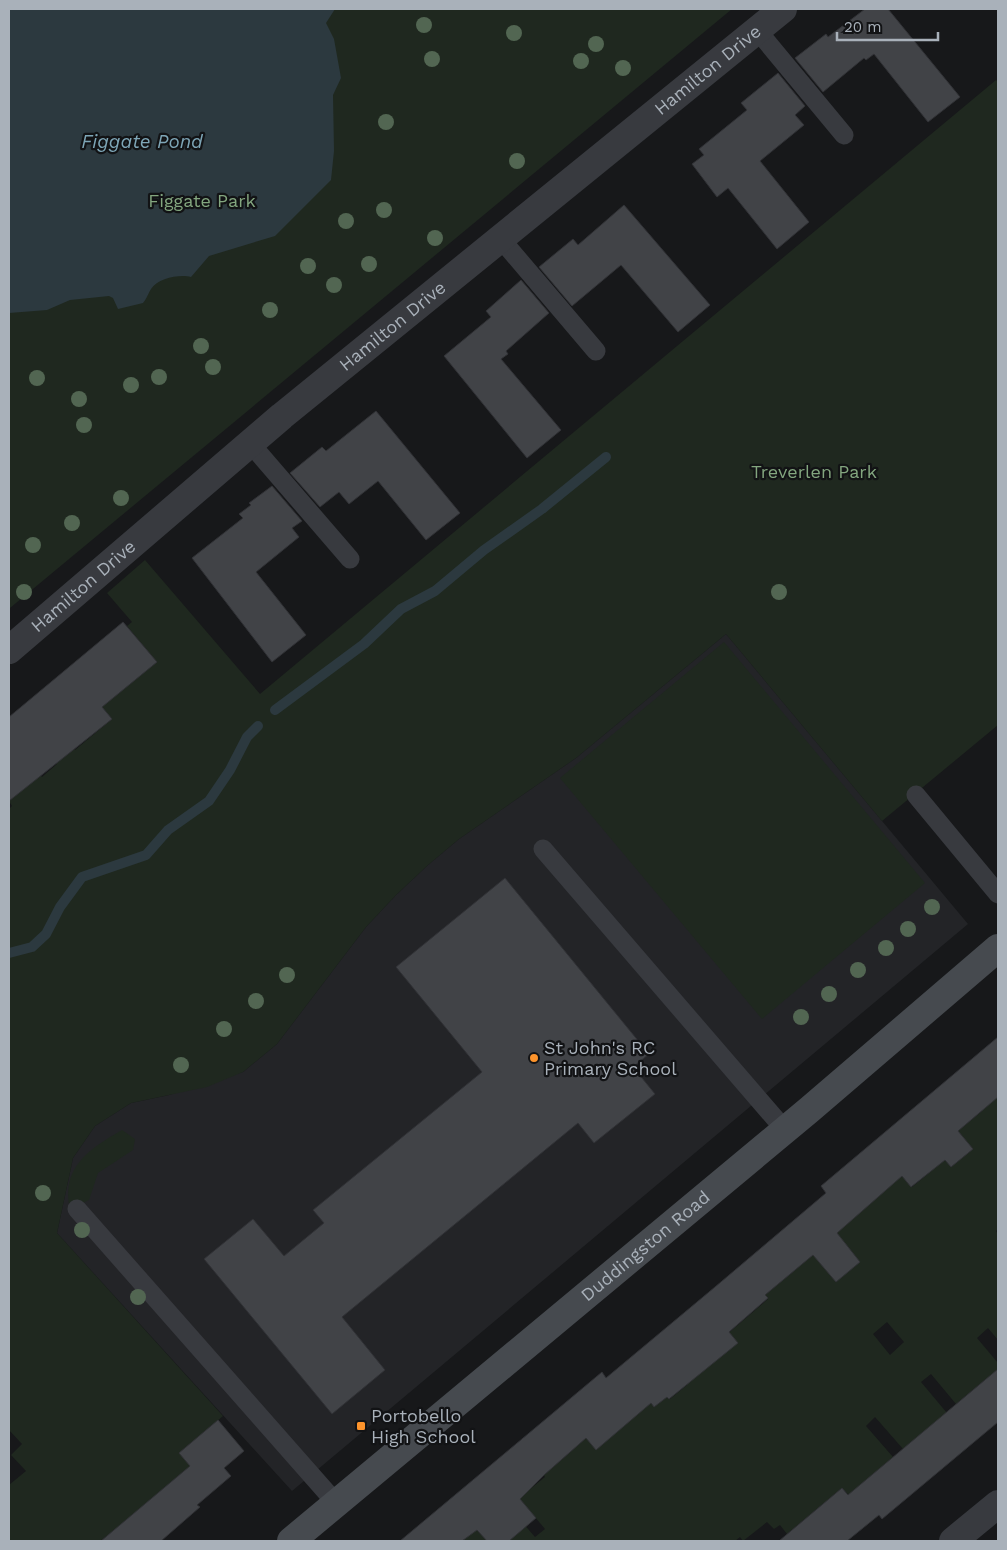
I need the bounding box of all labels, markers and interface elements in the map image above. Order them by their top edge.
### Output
scale bar [837,10,938,42]
text: 20 m [844,18,882,36]
street label: Hamilton Drive [650,20,765,119]
water label: Figgate Pond [81,130,204,153]
park label: Figgate Park [148,190,256,211]
street label: Hamilton Drive [335,276,450,375]
park label: Treverlen Park [751,461,877,482]
street label: Hamilton Drive [27,535,140,636]
place label: St John's RC Primary School [544,1037,677,1079]
marker: St John's RC Primary School [528,1052,540,1064]
street label: Duddingston Road [576,1186,714,1305]
place label: Portobello High School [371,1405,476,1447]
marker: Portobello High School [355,1420,367,1432]

